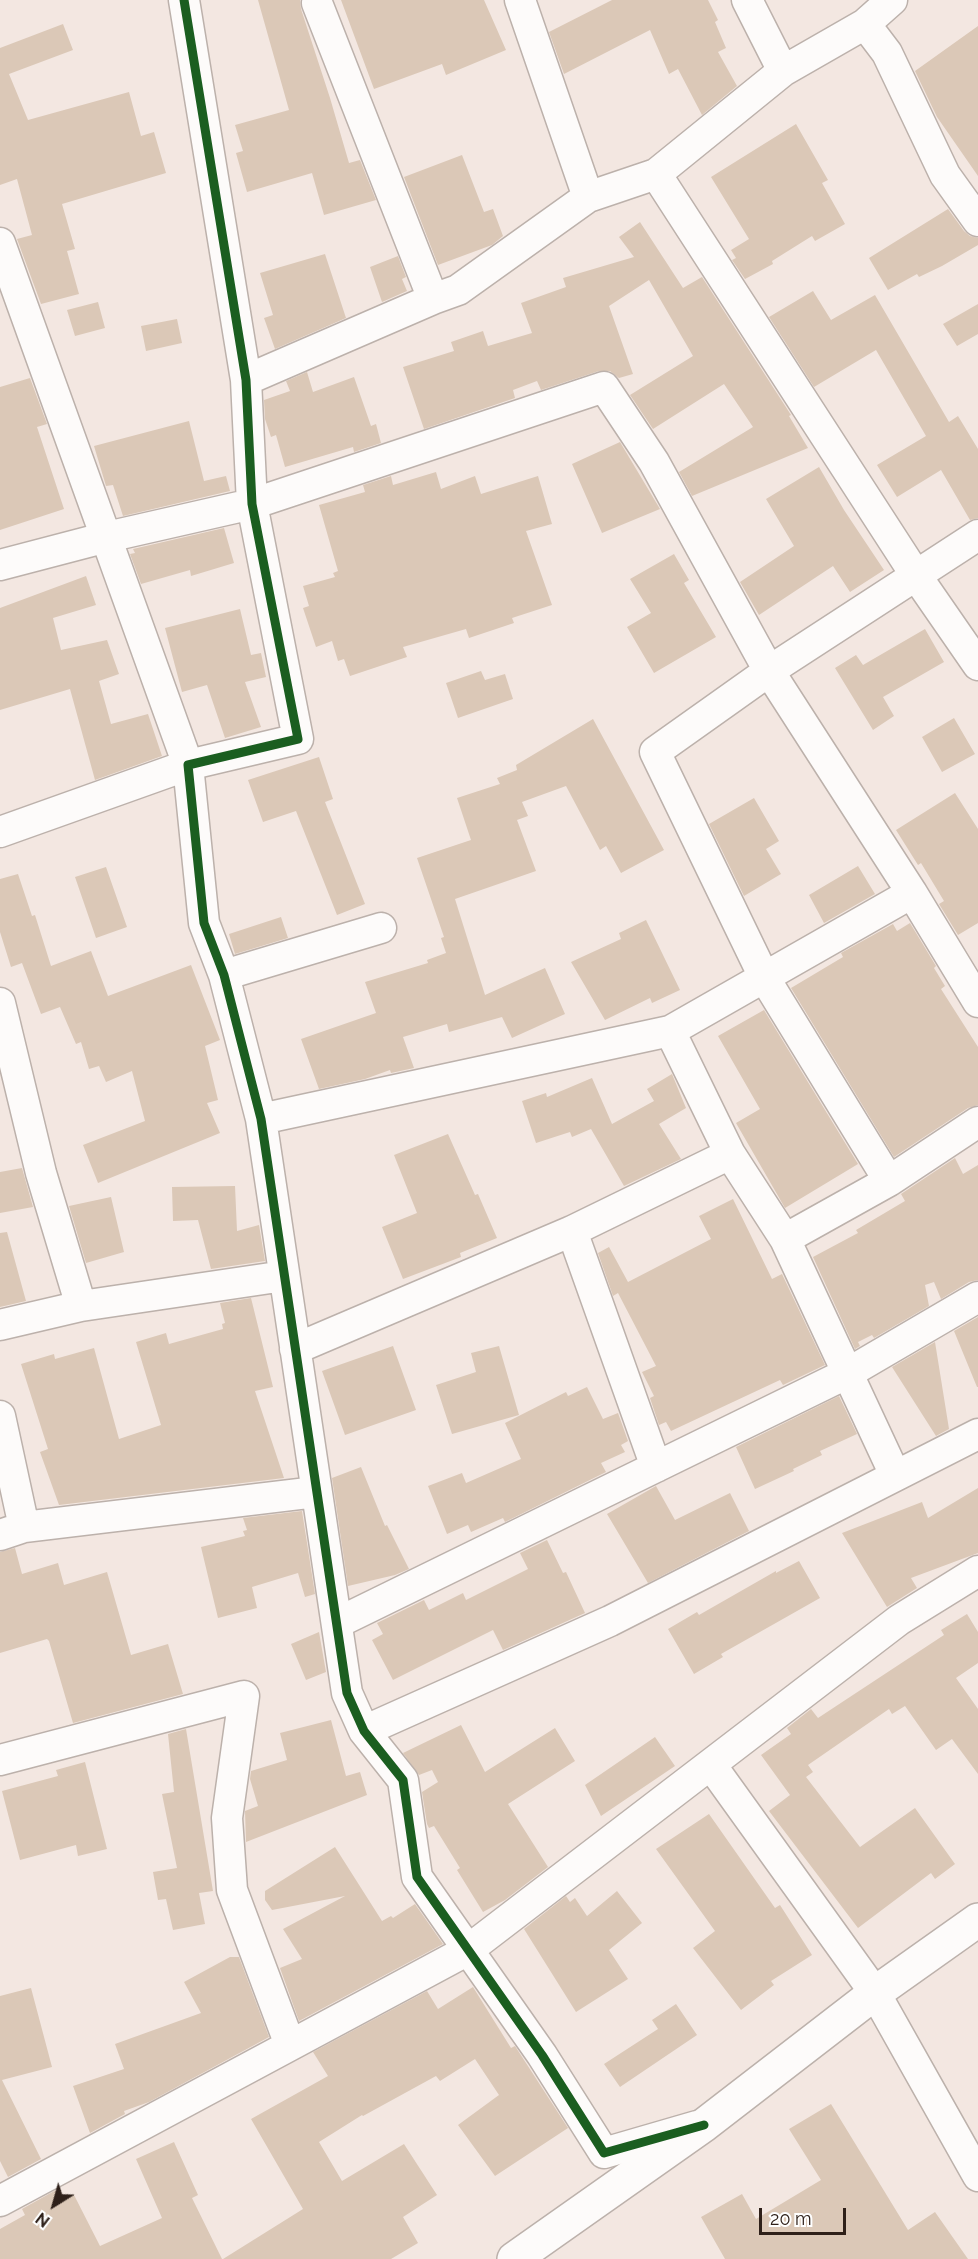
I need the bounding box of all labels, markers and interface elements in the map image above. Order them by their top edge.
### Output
north arrow [24,2175,84,2235]
scale bar [762,2196,849,2234]
text: 20 m [770,2208,812,2229]
text: N [32,2209,53,2231]

